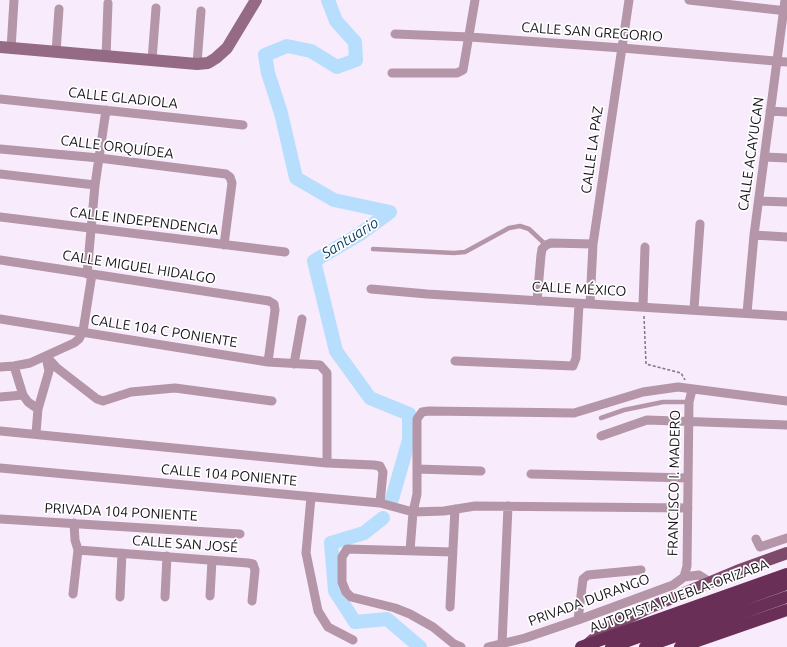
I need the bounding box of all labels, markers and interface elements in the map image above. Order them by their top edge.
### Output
street label: CALLE SAN GREGORIO [521,19,663,45]
street label: CALLE GLADIOLA [67,84,179,112]
street label: CALLE ACAYUCAN [735,96,767,212]
street label: CALLE LA PAZ [578,105,606,195]
street label: CALLE ORQUÍDEA [59,132,175,162]
street label: CALLE INDEPENDENCIA [69,204,219,238]
water label: Santuario [318,214,382,262]
street label: CALLE MIGUEL HIDALGO [61,247,217,287]
street label: CALLE MÉXICO [531,278,627,300]
street label: CALLE 104 C PONIENTE [89,311,239,351]
street label: FRANCISCO I. MADERO [664,410,684,556]
street label: CALLE 104 PONIENTE [160,461,298,489]
street label: PRIVADA 104 PONIENTE [44,500,198,524]
street label: CALLE SAN JOSÉ [132,532,238,556]
street label: AUTOPISTA PUEBLA-ORIZABA [587,556,771,636]
street label: PRIVADA DURANGO [526,570,652,630]

